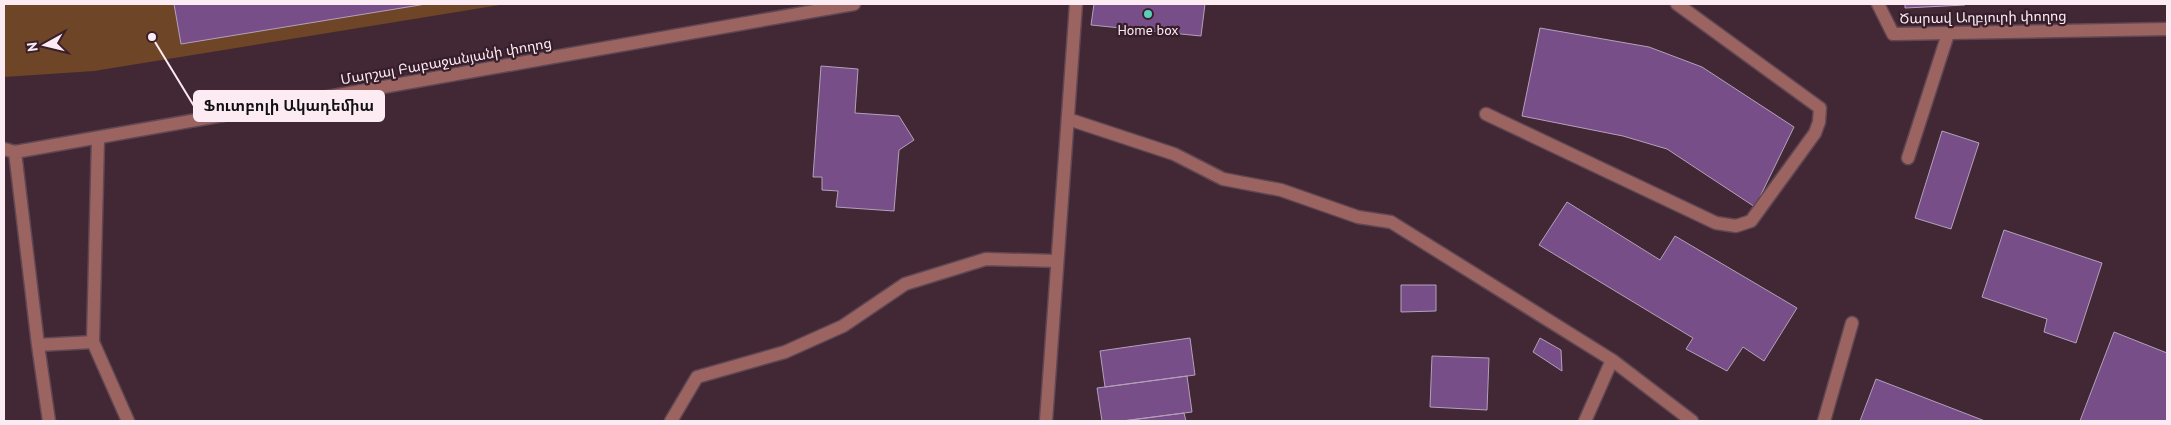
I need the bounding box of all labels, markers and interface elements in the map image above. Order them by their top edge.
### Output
street label: Ծարավ Աղբյուրի փողոց [1899,7,2067,27]
marker: Home box [1142,8,1154,20]
north arrow [20,20,70,70]
place label: Home box [1117,21,1179,39]
street label: Մարշալ Բաբաջանյանի փողոց [339,34,553,88]
text: N [23,41,42,53]
callout: Ֆուտբոլի Ակադեմիա [194,91,384,121]
text: Ֆուտբոլի Ակադեմիա [204,96,374,115]

